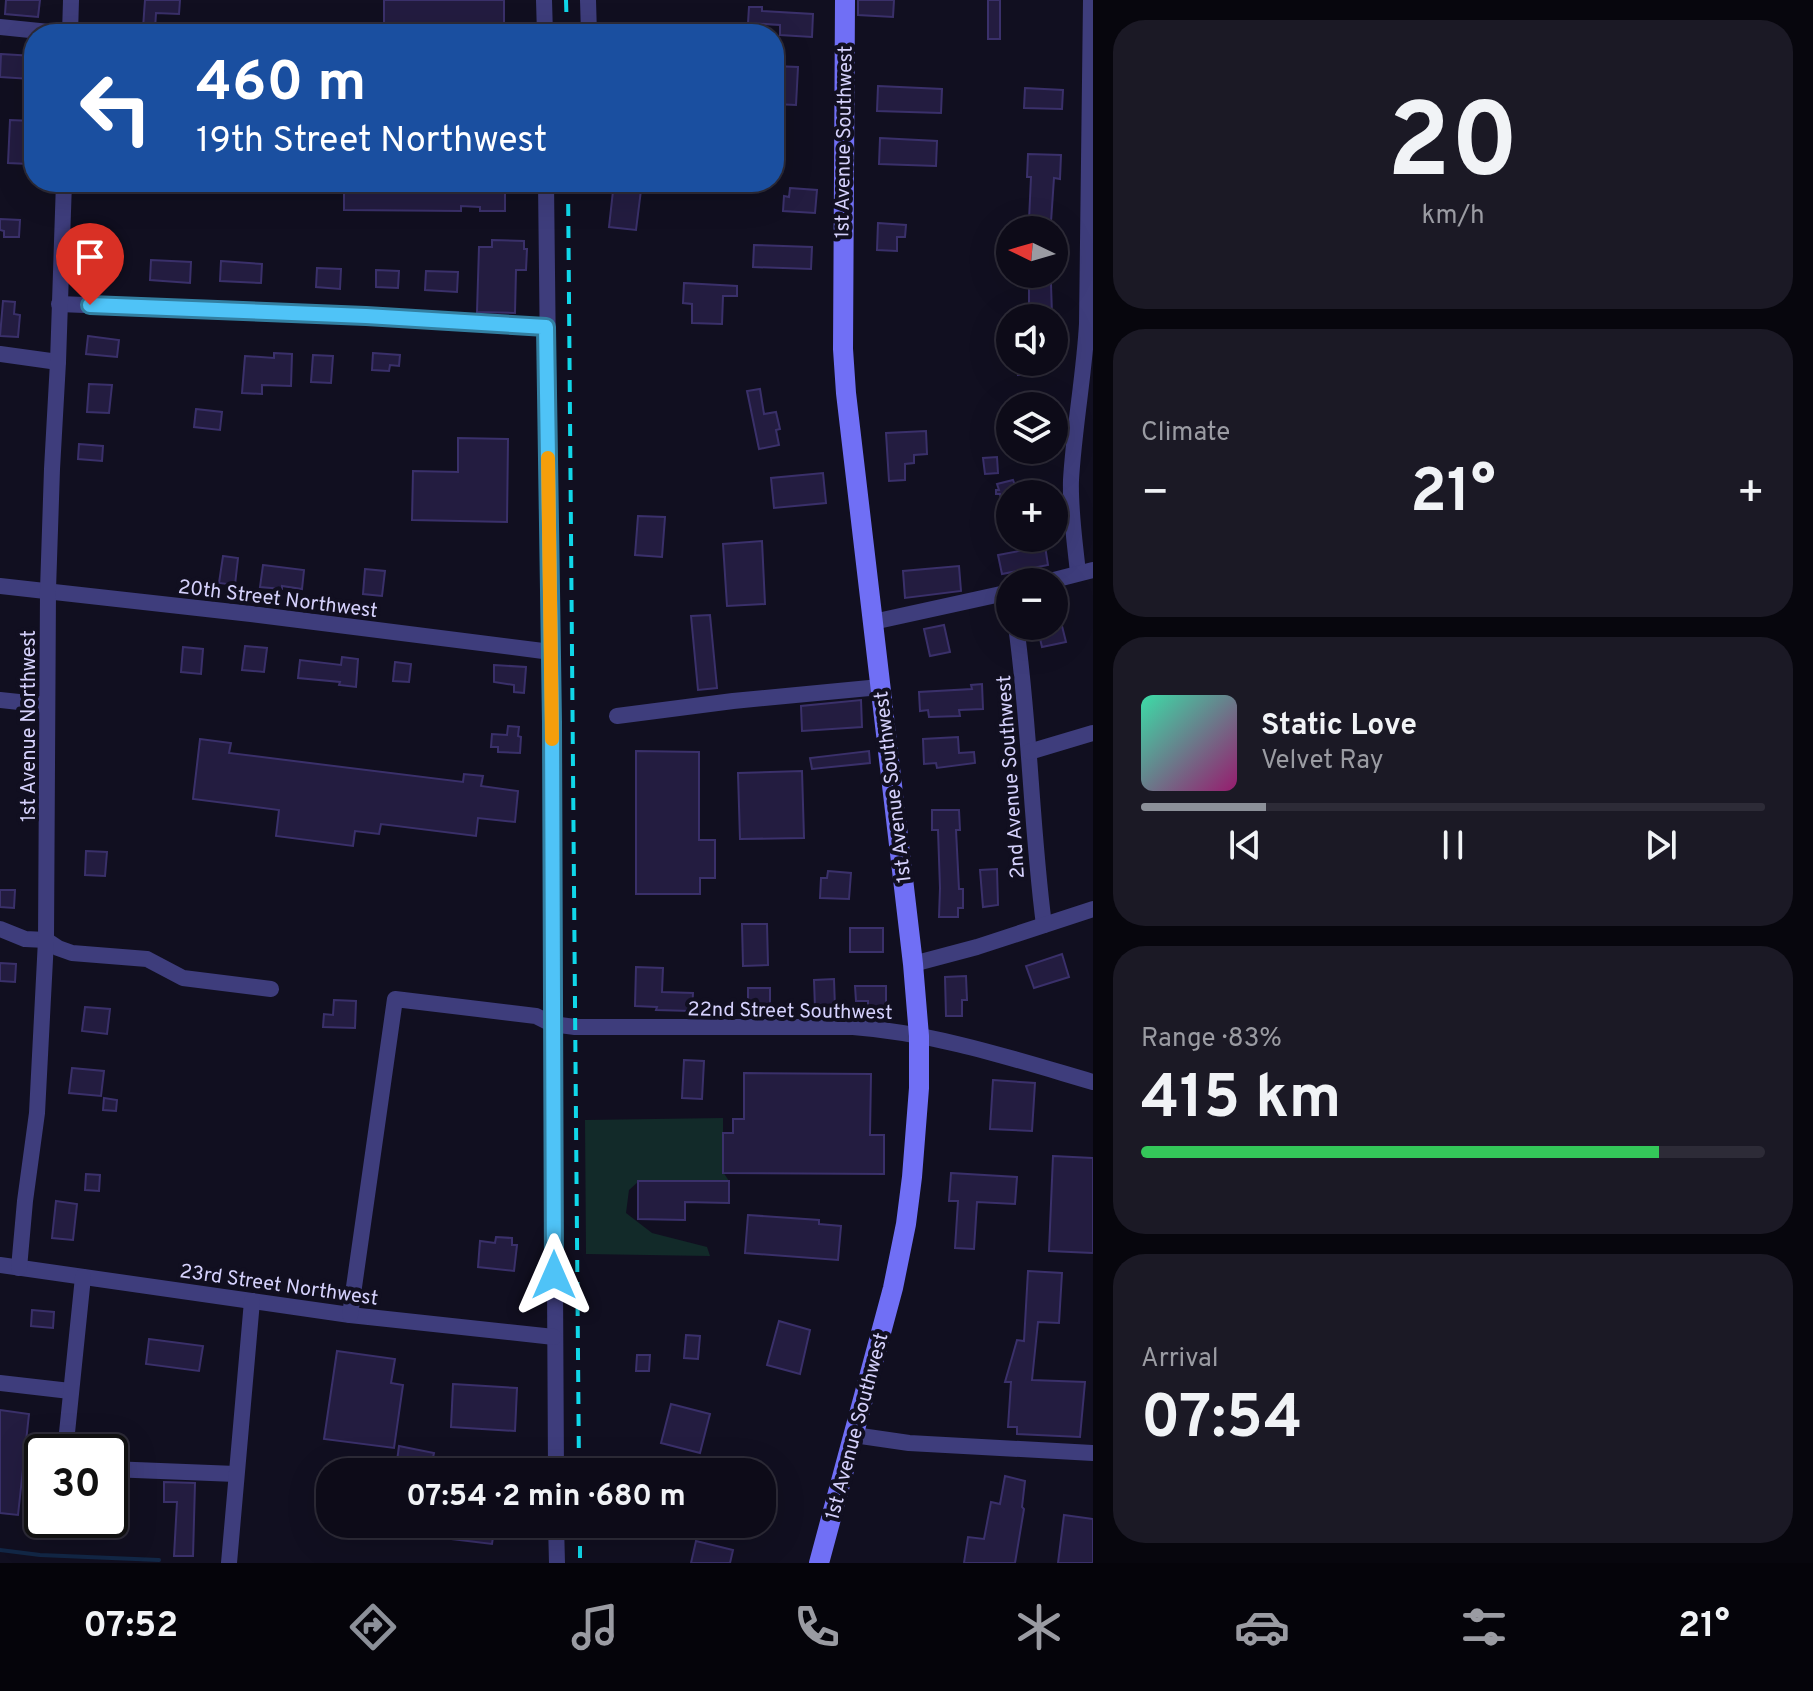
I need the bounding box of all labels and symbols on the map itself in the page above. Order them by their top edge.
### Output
street label: 1st Avenue Southwest [830,45,860,239]
north arrow [996,216,1068,288]
pin [56,223,124,305]
street label: 20th Street Northwest [176,575,379,625]
street label: 1st Avenue Northwest [17,630,43,822]
street label: 2nd Avenue Southwest [992,674,1032,880]
street label: 1st Avenue Southwest [869,689,919,884]
street label: 22nd Street Southwest [687,997,893,1027]
position arrow [512,1233,596,1317]
street label: 23rd Street Northwest [178,1259,380,1313]
street label: 1st Avenue Southwest [820,1330,895,1523]
speed limit sign: 30 [24,1434,128,1538]

